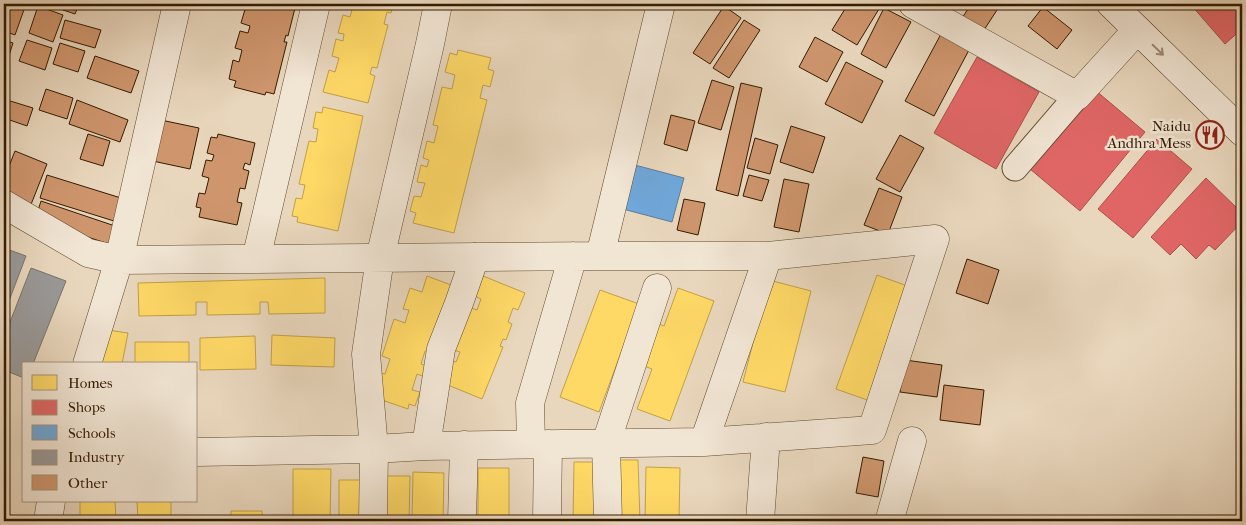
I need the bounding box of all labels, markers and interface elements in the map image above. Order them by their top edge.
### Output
one-way arrow [1151,44,1164,56]
place label: Naidu Andhra Mess [1106,117,1192,152]
restaurant icon: Naidu Andhra Mess [1195,120,1225,150]
legend [22,362,198,502]
text: Homes [68,374,113,392]
text: Shops [68,398,106,416]
text: Schools [68,424,116,442]
text: Industry [68,448,125,466]
text: Other [68,474,108,492]

